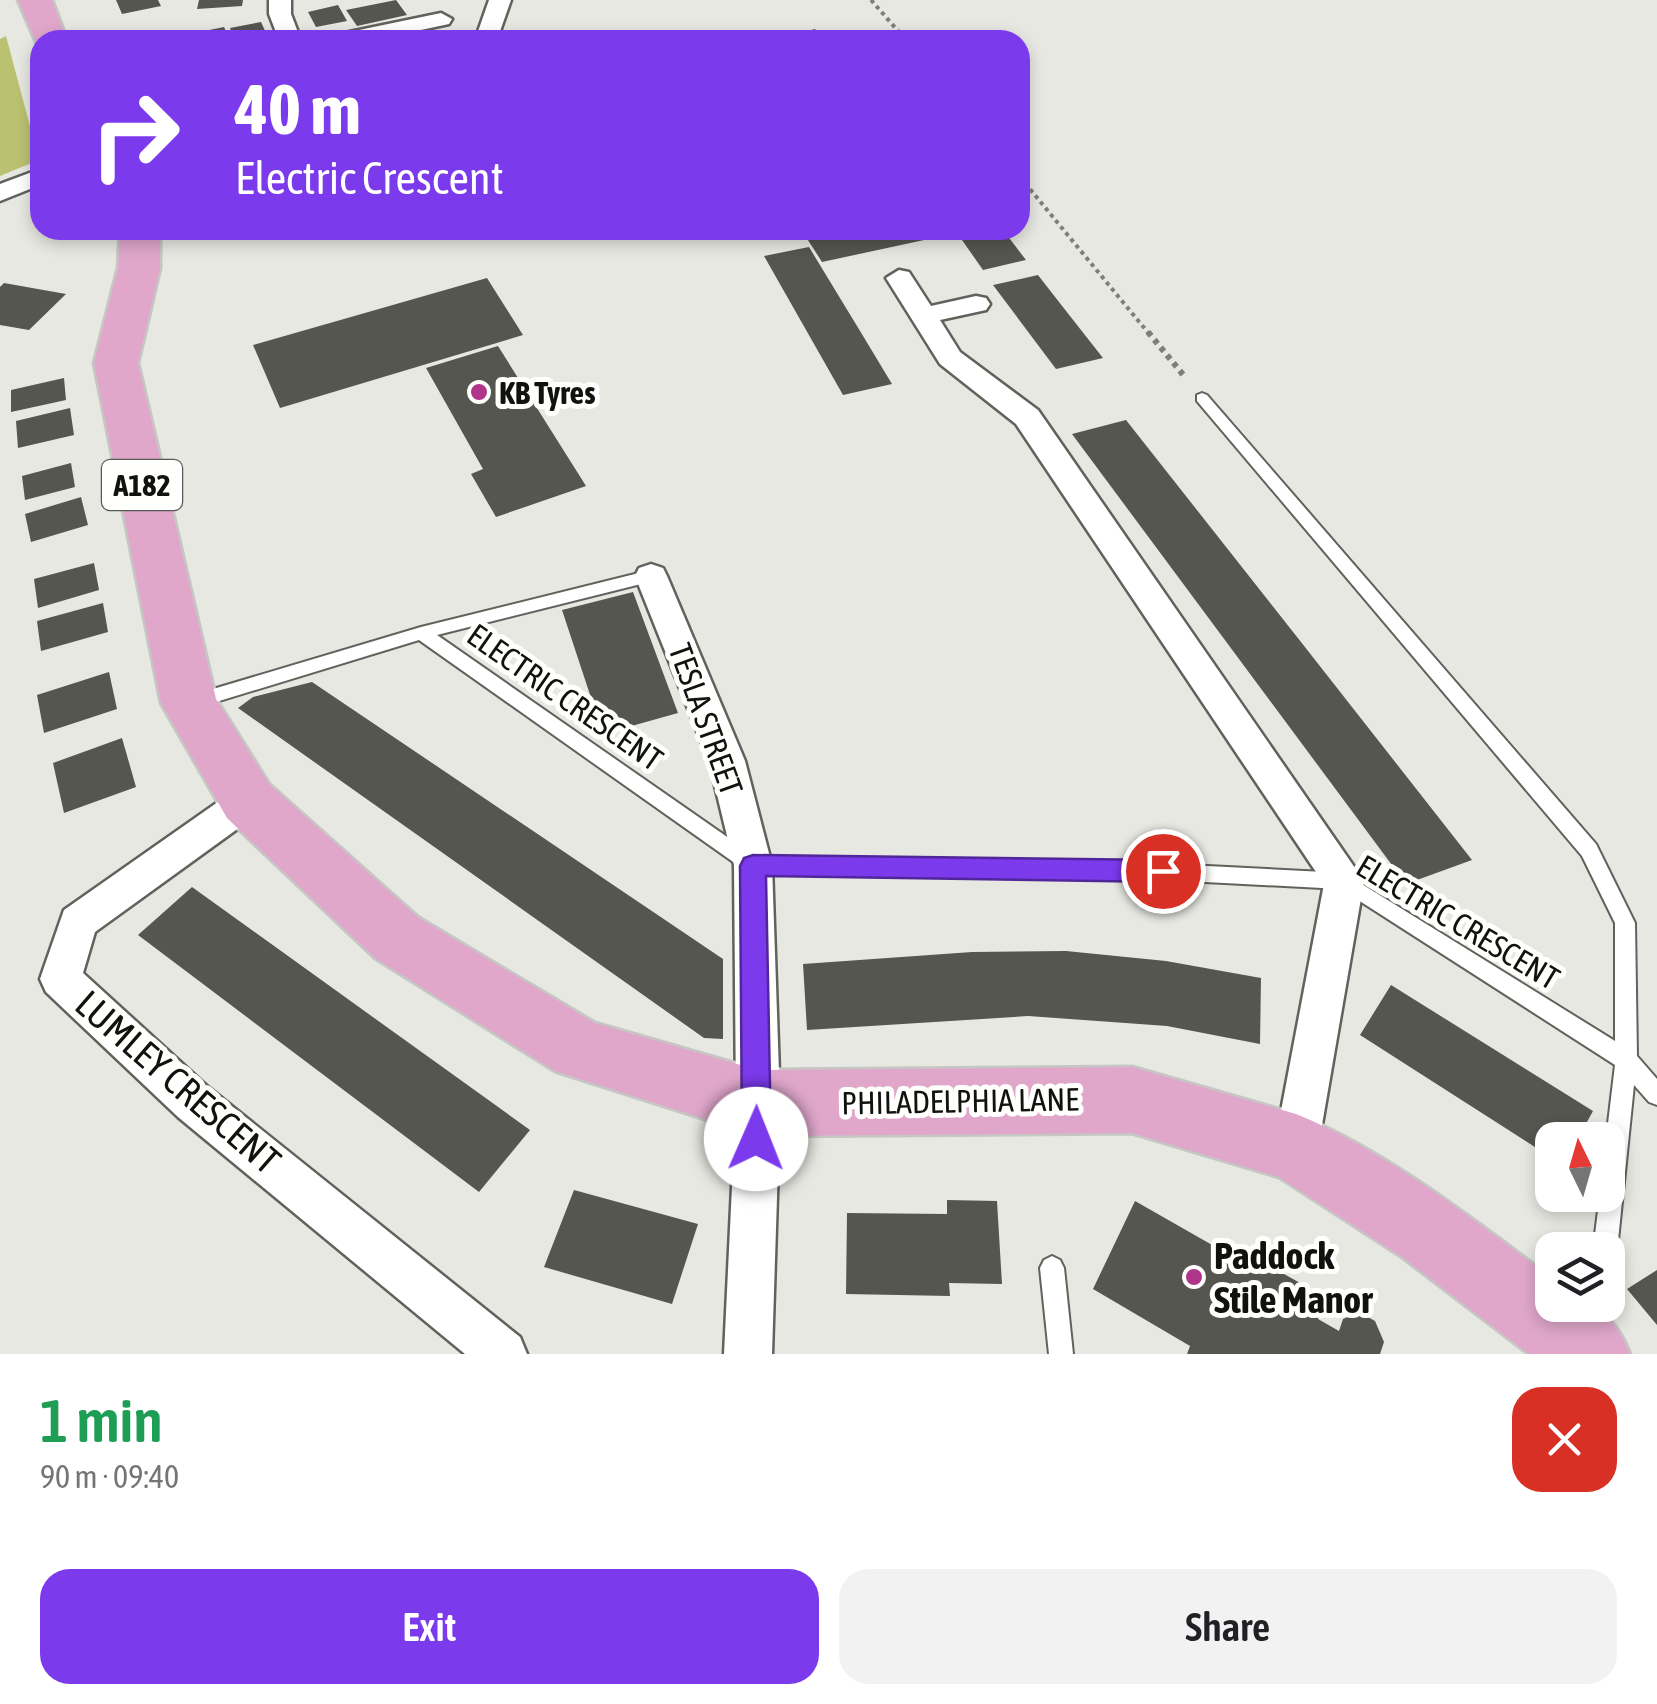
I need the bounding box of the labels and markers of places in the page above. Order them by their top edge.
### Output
place label: KB Tyres [499,374,595,411]
marker: KB Tyres [468,381,490,403]
pin [1121,829,1206,914]
place label: Paddock Stile Manor [1214,1234,1373,1321]
marker: Paddock Stile Manor [1183,1266,1205,1288]

